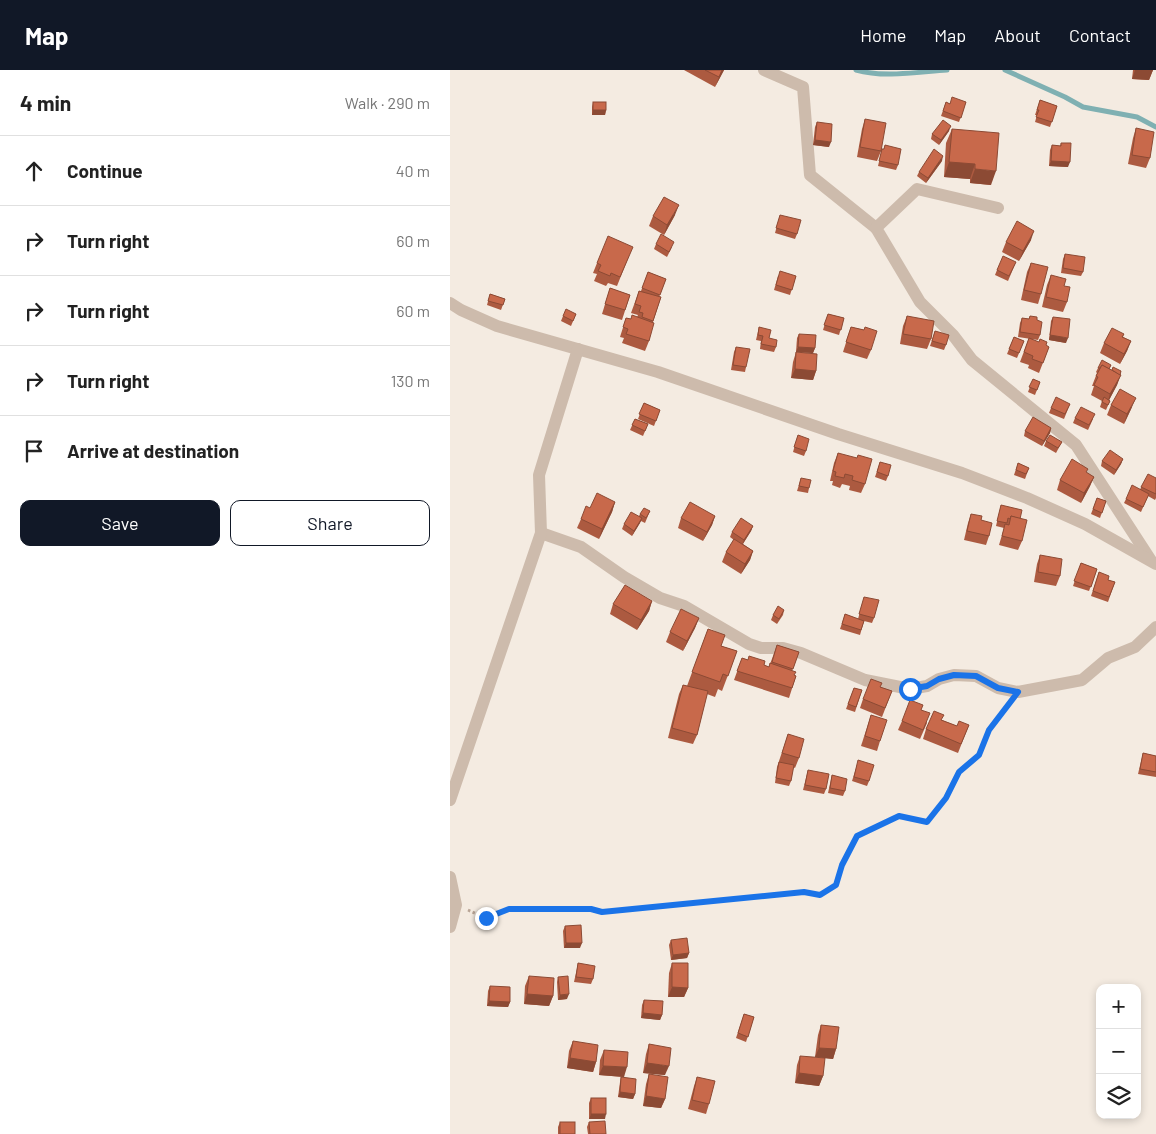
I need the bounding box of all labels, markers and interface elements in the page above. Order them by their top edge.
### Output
text: Map [25,21,68,50]
text: Home [860,24,906,46]
text: Map [934,24,966,46]
text: About [994,24,1041,46]
text: Contact [1069,24,1131,46]
text: 4 min [20,90,71,115]
text: Walk · 290 m [345,93,430,112]
icon: ahead [20,157,48,185]
text: Continue [67,159,143,182]
text: 40 m [396,161,430,180]
icon: right [20,227,48,255]
text: Turn right [67,229,149,252]
text: 60 m [396,231,430,250]
icon: right [20,297,48,325]
text: Turn right [67,299,149,322]
text: 60 m [396,301,430,320]
icon: right [20,367,48,395]
text: Turn right [67,369,149,392]
text: 130 m [391,371,430,390]
icon: arrive [20,437,48,465]
text: Arrive at destination [67,439,239,462]
button: Save [20,500,220,546]
button: Share [230,500,430,546]
route start [899,678,922,701]
route end [475,907,498,930]
map controls [1096,984,1141,1119]
button: + [1096,984,1141,1029]
button: − [1096,1029,1141,1074]
button: layers [1096,1074,1141,1119]

